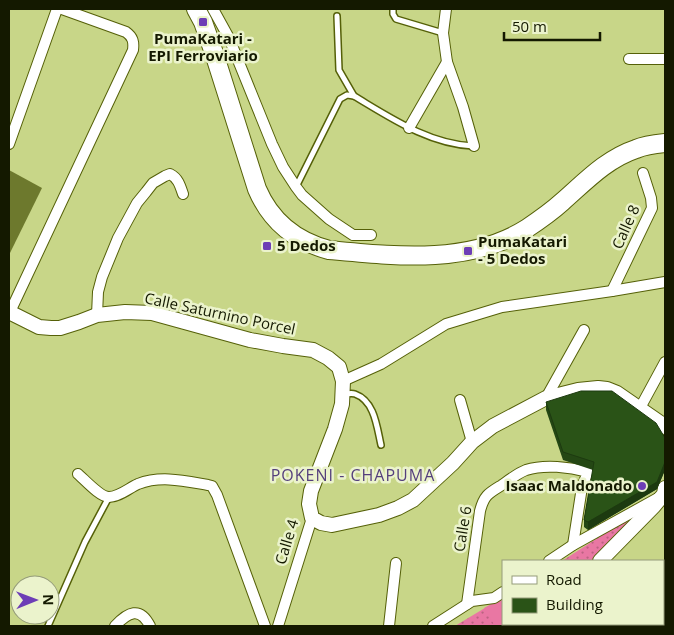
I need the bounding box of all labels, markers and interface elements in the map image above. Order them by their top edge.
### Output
scale bar [504,10,600,42]
marker: PumaKatari - EPI Ferroviario [197,16,209,28]
text: 50 m [512,16,547,36]
place label: PumaKatari - EPI Ferroviario [148,28,258,65]
street label: Calle 8 [607,201,644,252]
place label: PumaKatari - 5 Dedos [478,231,567,268]
place label: 5 Dedos [277,235,336,255]
marker: 5 Dedos [261,240,273,252]
marker: PumaKatari - 5 Dedos [462,245,474,257]
street label: Calle Saturnino Porcel [143,287,297,339]
district label: POKENI - CHAPUMA [271,464,435,486]
place label: Isaac Maldonado [506,475,632,495]
marker: Isaac Maldonado [636,480,648,492]
street label: Calle 6 [449,504,476,553]
street label: Calle 4 [270,516,302,567]
legend [502,560,664,625]
text: Road [546,569,582,589]
north arrow [10,575,60,625]
text: N [39,594,58,606]
text: Building [546,594,603,614]

